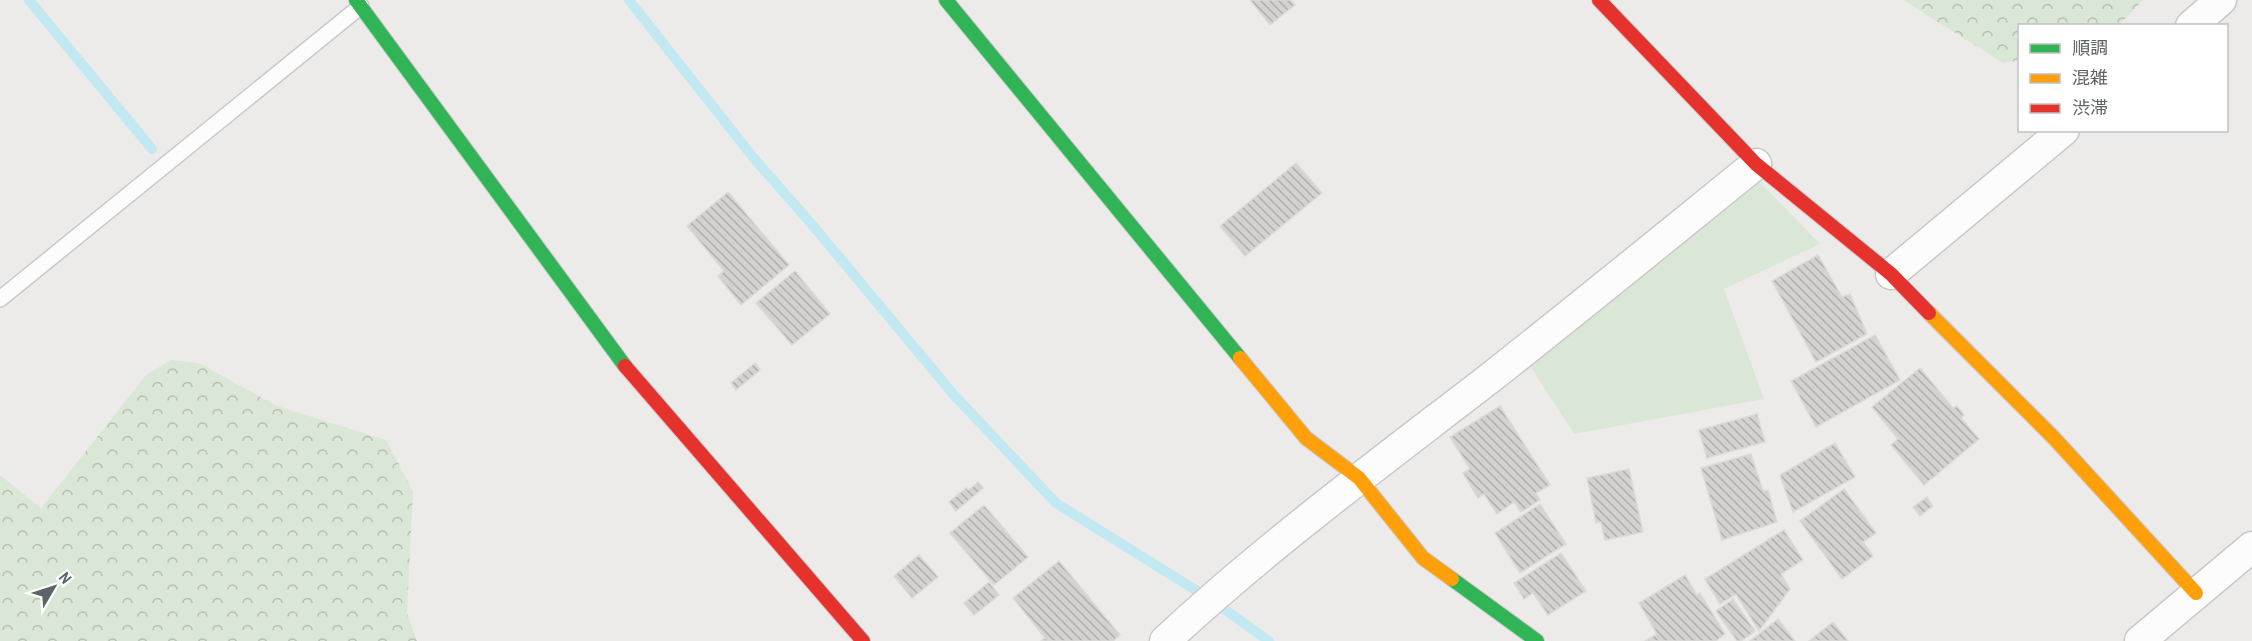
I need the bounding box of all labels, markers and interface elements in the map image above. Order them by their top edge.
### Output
legend [2018,24,2228,132]
text: 順調 [2072,35,2108,60]
text: 混雑 [2072,65,2108,90]
text: 渋滞 [2072,95,2108,120]
north arrow [24,557,84,617]
text: N [54,567,77,588]

